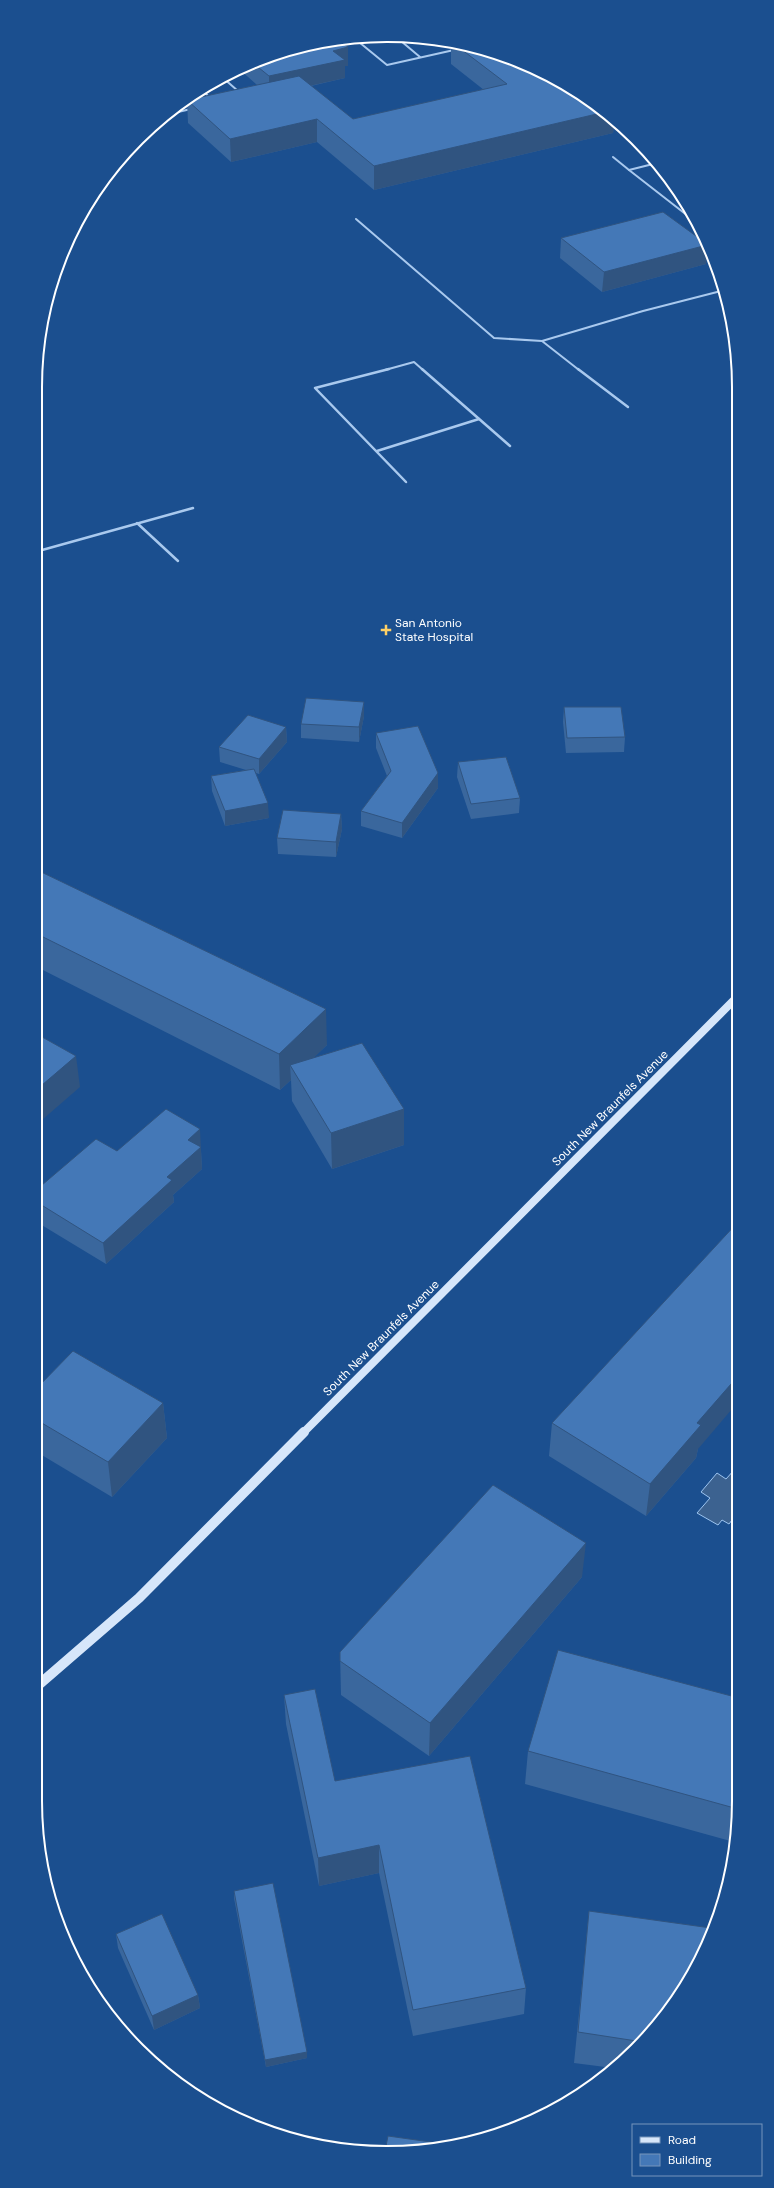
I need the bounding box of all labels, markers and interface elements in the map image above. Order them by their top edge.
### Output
place label: San Antonio State Hospital [395,615,473,645]
marker: San Antonio State Hospital [380,624,392,636]
street label: South New Braunfels Avenue [548,1046,672,1170]
street label: South New Braunfels Avenue [319,1276,443,1400]
legend [632,2124,762,2176]
text: Road [668,2132,696,2148]
text: Building [668,2152,712,2168]

